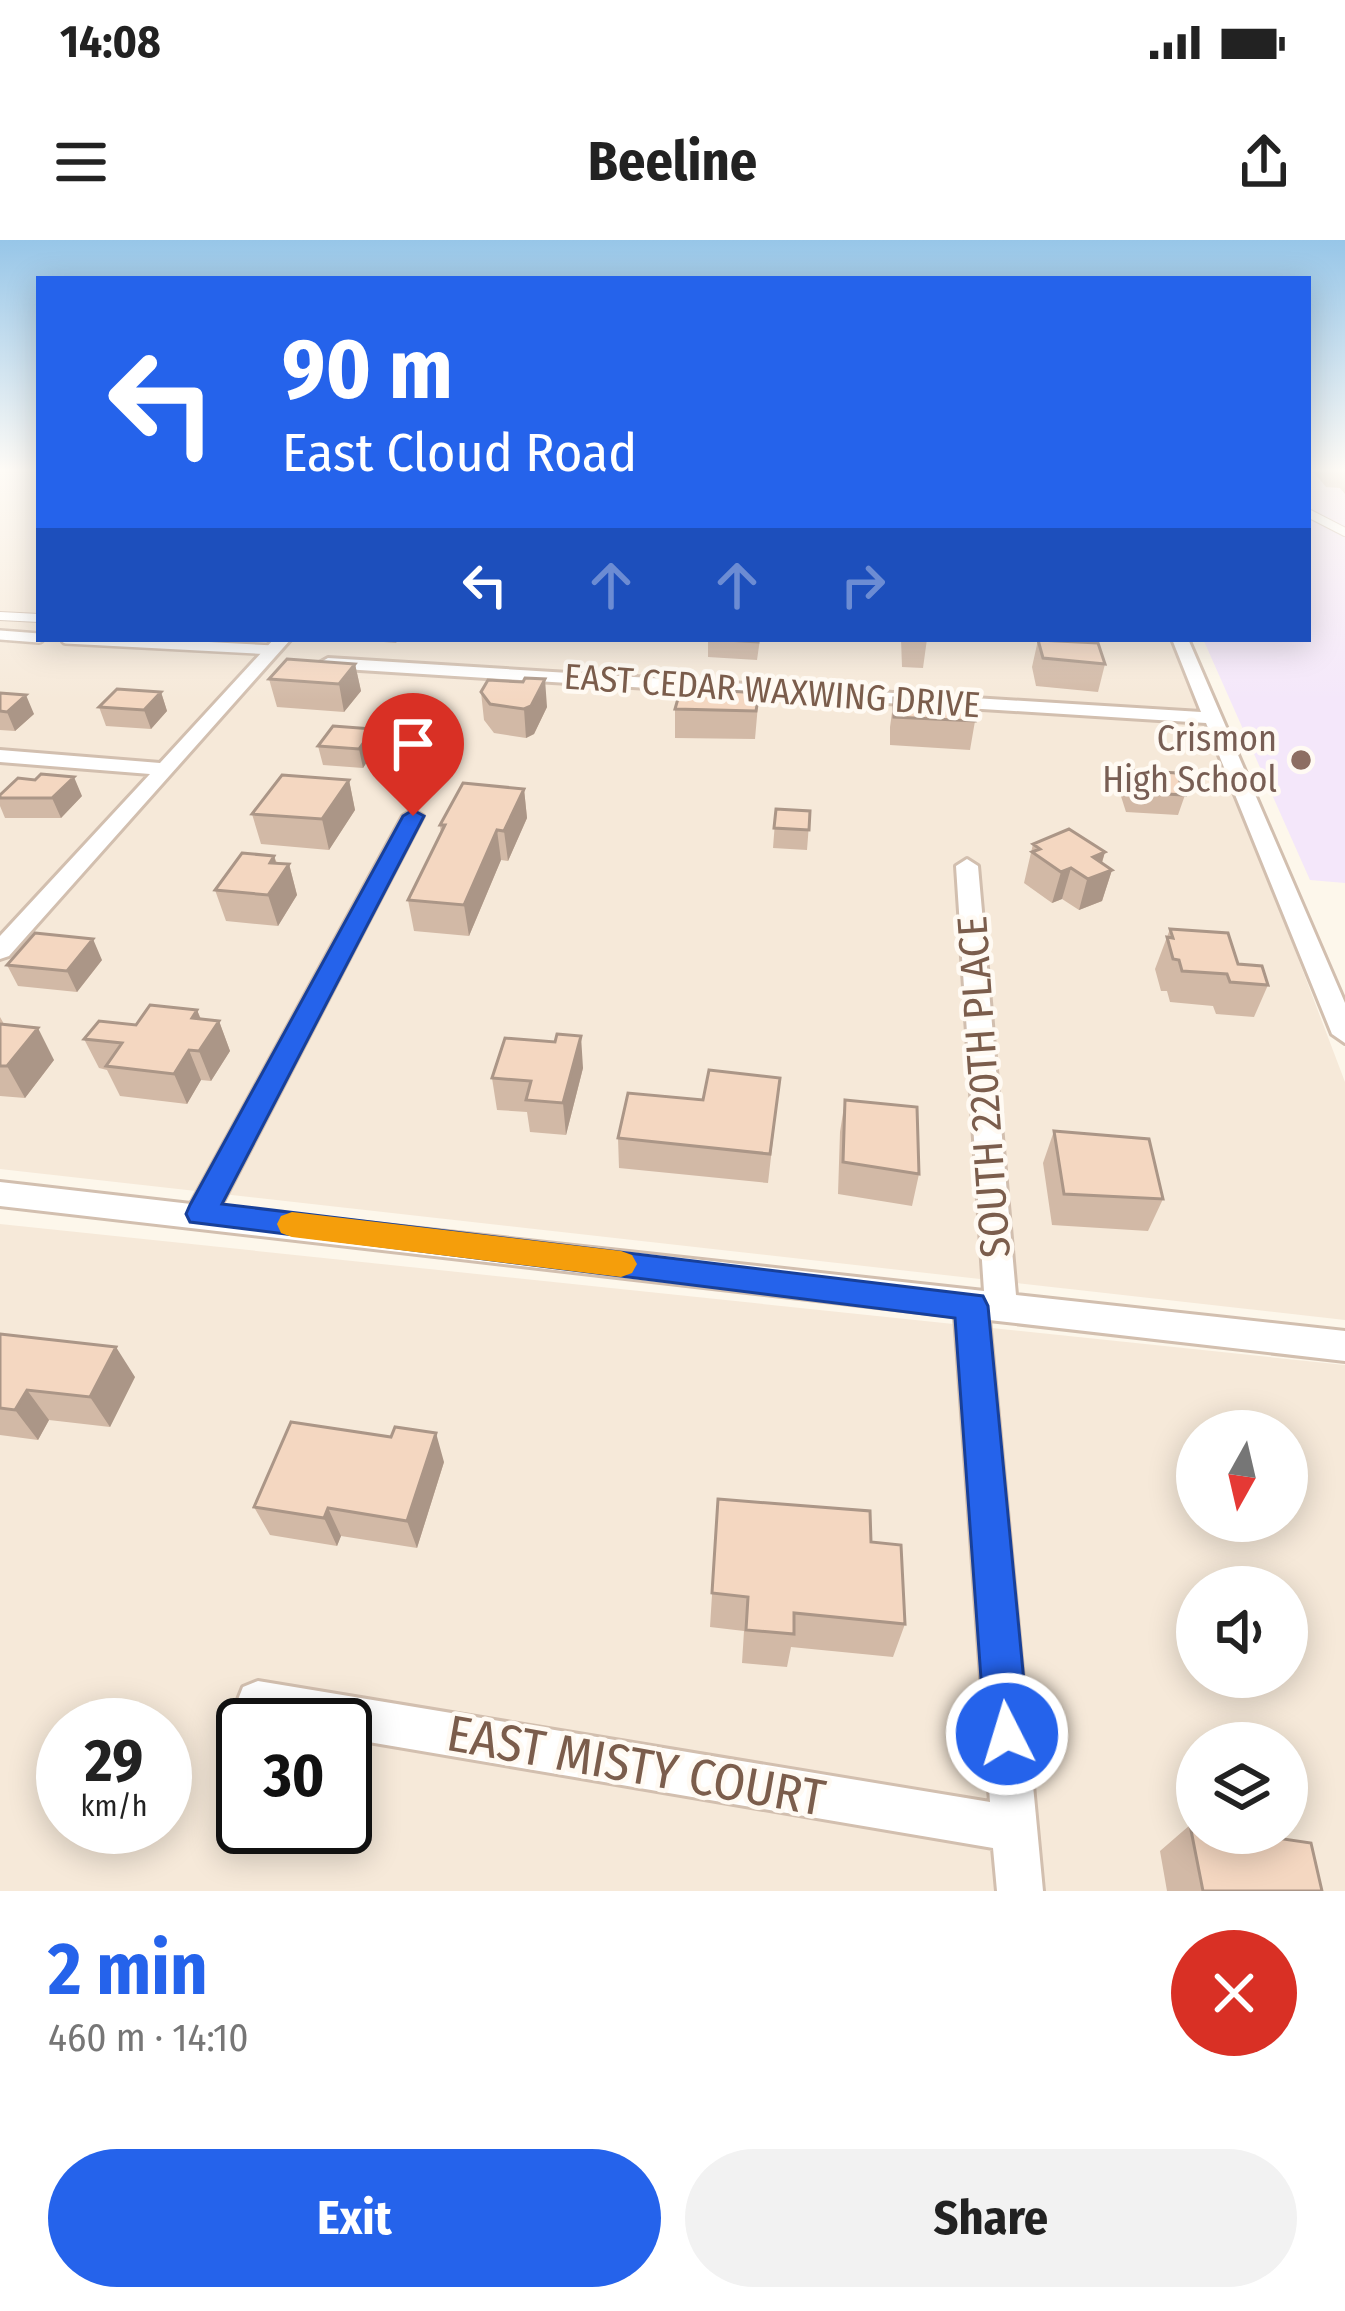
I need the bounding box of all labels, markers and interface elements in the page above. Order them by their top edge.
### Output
text: 14:08 [60,15,161,69]
icon: menu [48,129,114,195]
icon: share [1231,129,1297,195]
text: Beeline [588,130,757,194]
text: 90 m [282,319,453,420]
icon: left [84,324,240,480]
text: East Cloud Road [282,421,637,485]
icon: left [452,552,518,618]
icon: ahead [578,552,644,618]
icon: ahead [704,552,770,618]
icon: right [830,552,896,618]
street label: EAST CEDAR WAXWING DRIVE [563,655,981,727]
pin [362,693,464,816]
icon: arrive [380,711,446,777]
place label: Crismon High School [1102,717,1277,802]
marker: Crismon High School [1288,747,1314,773]
street label: SOUTH 220TH PLACE [947,914,1021,1260]
north arrow [1176,1410,1308,1542]
map controls [1176,1410,1308,1854]
button: sound [1176,1566,1308,1698]
position arrow [944,1671,1070,1797]
speed limit sign: 30 [216,1698,372,1854]
street label: EAST MISTY COURT [442,1702,830,1830]
button: layers [1176,1722,1308,1854]
text: 29 [85,1725,143,1797]
text: km/h [81,1788,147,1824]
text: 2 min [48,1927,208,2013]
button: close [1171,1930,1297,2056]
text: 460 m · 14:10 [48,2015,249,2061]
button: Exit [48,2149,661,2287]
button: Share [685,2149,1297,2287]

